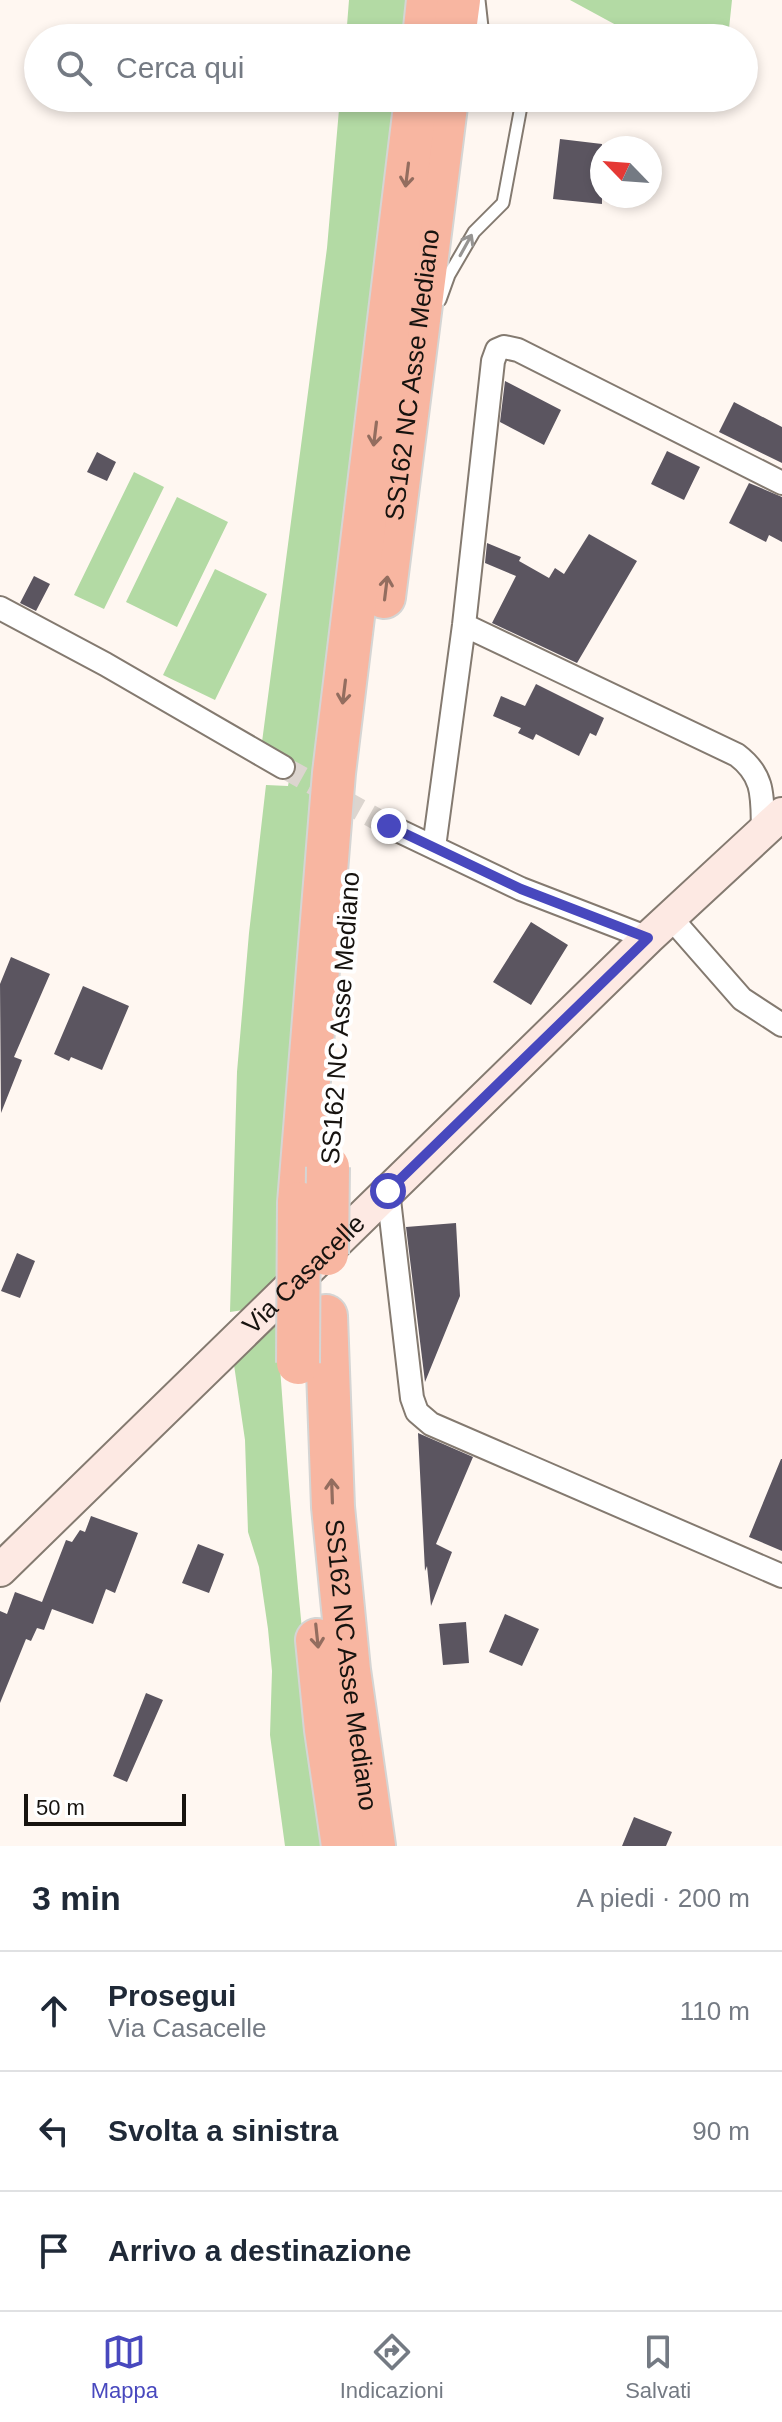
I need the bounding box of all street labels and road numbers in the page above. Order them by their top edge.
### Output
street label: SS162 NC Asse Mediano [379,227,445,522]
street label: SS162 NC Asse Mediano [315,871,365,1165]
street label: Via Casacelle [236,1208,371,1340]
street label: SS162 NC Asse Mediano [319,1518,384,1813]

